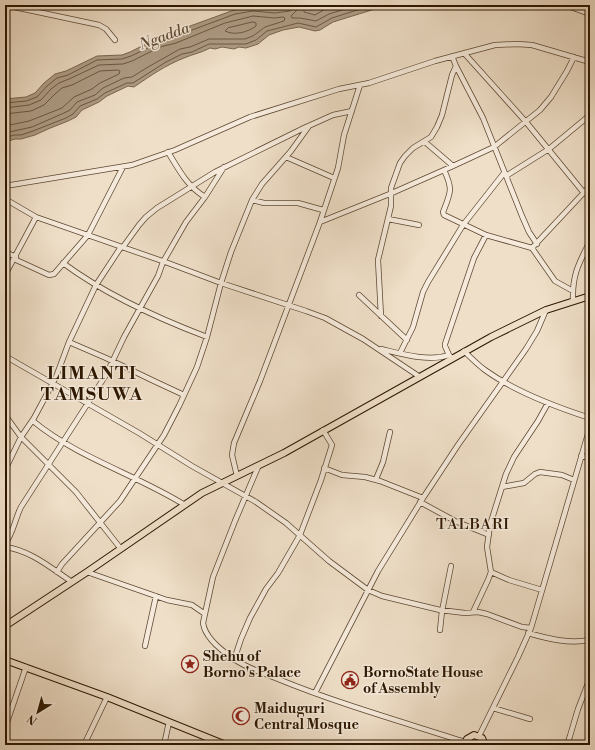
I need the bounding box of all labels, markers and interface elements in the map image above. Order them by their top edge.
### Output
water label: Ngadda [135,18,193,55]
district label: LIMANTI TAMSUWA [41,362,143,406]
district label: TALBARI [436,515,510,534]
place label: Shehu of Borno's Palace [203,648,302,682]
place icon: Shehu of Borno's Palace [180,654,200,674]
place label: BornoState House of Assembly [363,664,484,698]
public building icon: BornoState House of Assembly [340,670,360,690]
north arrow [18,692,58,732]
place label: Maiduguri Central Mosque [254,700,359,734]
mosque icon: Maiduguri Central Mosque [231,706,251,726]
text: N [25,711,40,727]

